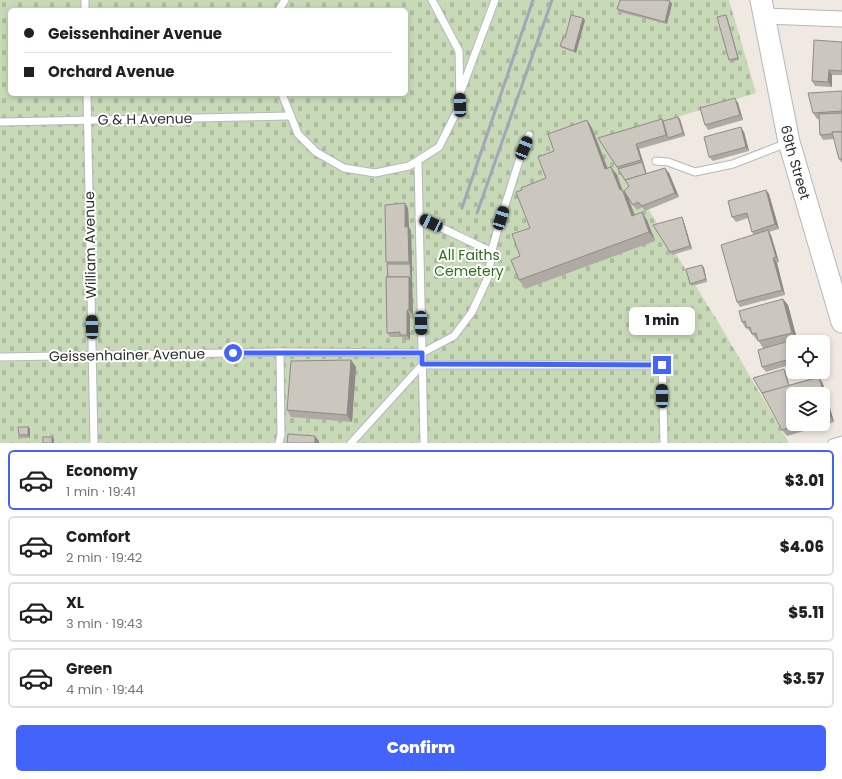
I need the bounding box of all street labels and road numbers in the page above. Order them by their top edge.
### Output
street label: G & H Avenue [97,108,193,130]
street label: 69th Street [776,123,815,202]
street label: William Avenue [79,191,101,299]
street label: Geissenhainer Avenue [49,344,206,366]

